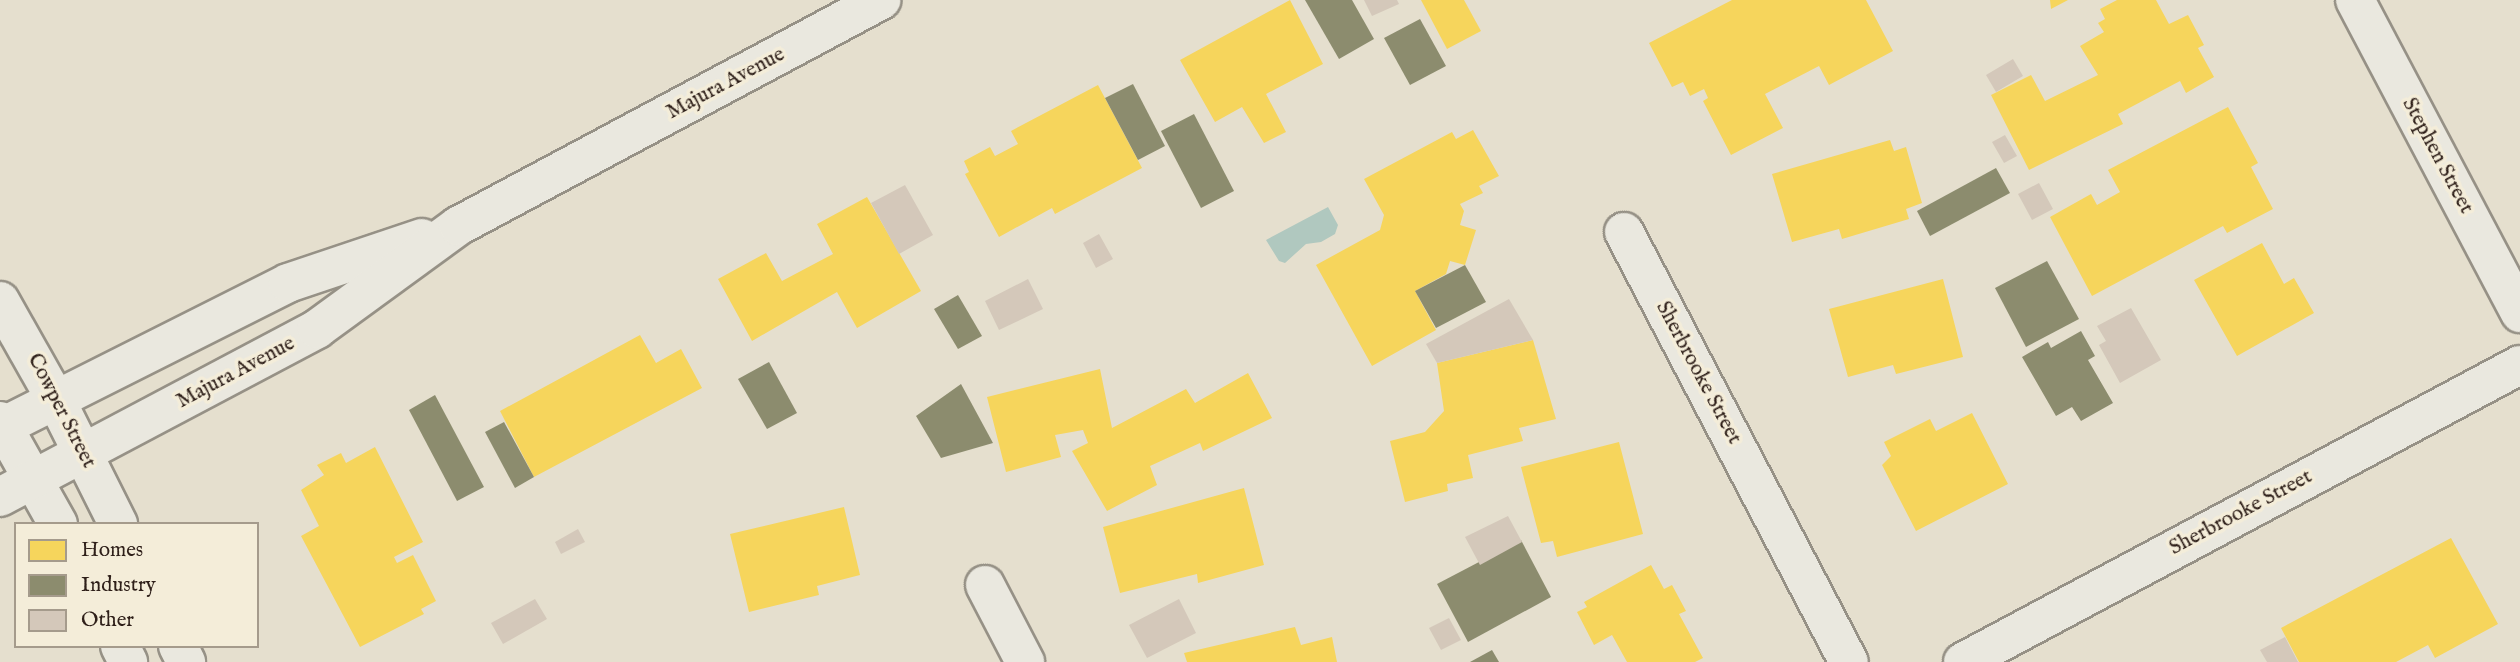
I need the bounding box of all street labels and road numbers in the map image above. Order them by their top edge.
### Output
street label: Majura Avenue [663,42,789,126]
street label: Stephen Street [2396,94,2478,218]
street label: Sherbrooke Street [1650,297,1746,449]
street label: Majura Avenue [173,331,299,415]
street label: Cowper Street [21,349,101,473]
street label: Sherbrooke Street [2165,465,2317,561]

